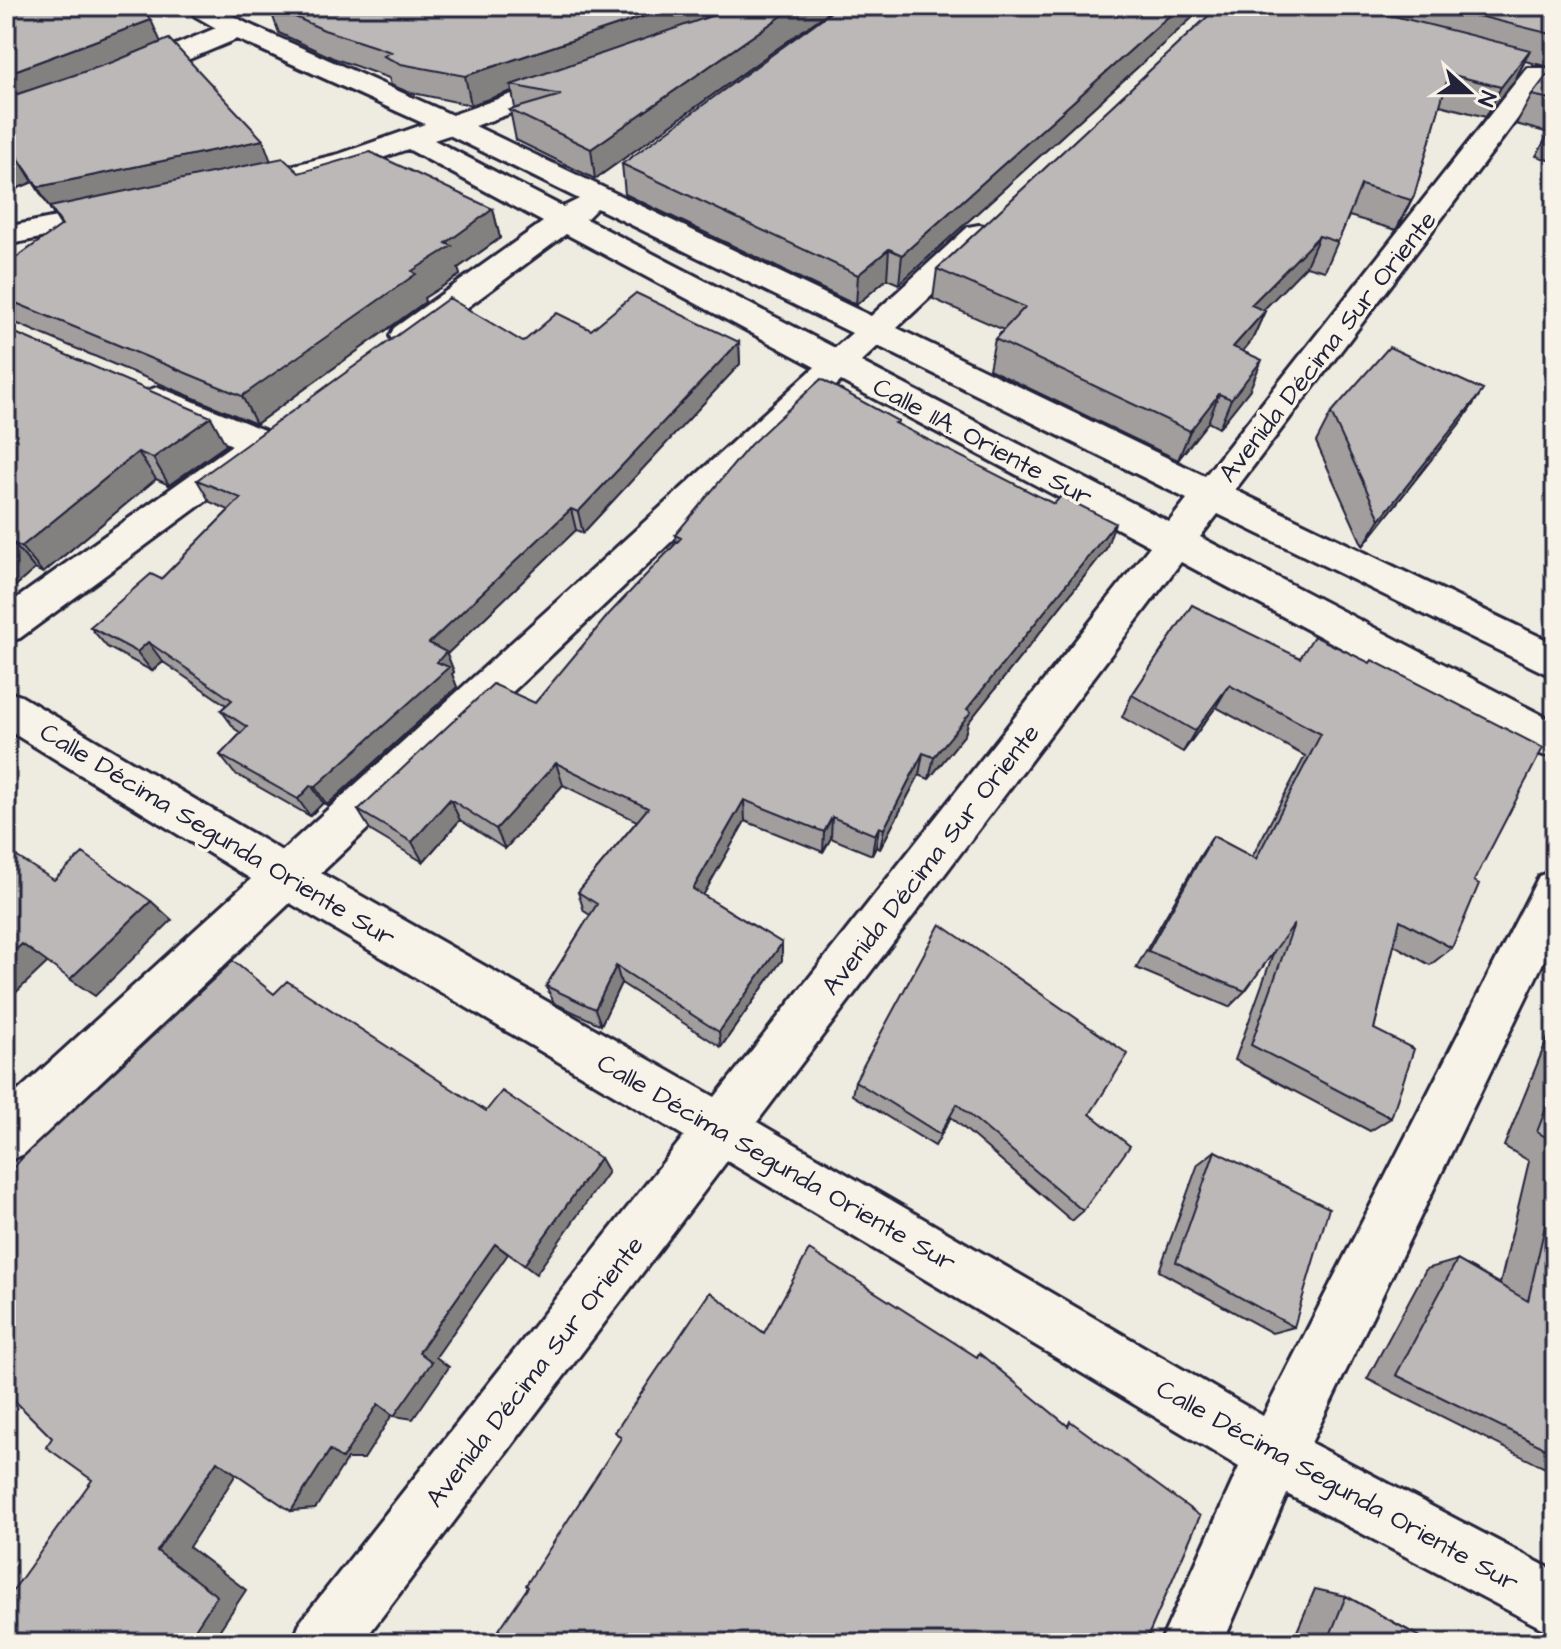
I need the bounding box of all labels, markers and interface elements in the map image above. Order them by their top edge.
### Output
north arrow [1429,52,1509,132]
text: N [1469,87,1503,111]
street label: Avenida Décima Sur Oriente [1210,203,1445,490]
street label: Calle 11A. Oriente Sur [866,369,1099,515]
street label: Calle Décima Segunda Oriente Sur [32,714,402,957]
street label: Avenida Décima Sur Oriente [813,716,1048,1003]
street label: Calle Décima Segunda Oriente Sur [589,1045,963,1282]
street label: Avenida Décima Sur Oriente [417,1228,652,1515]
street label: Calle Décima Segunda Oriente Sur [1149,1371,1525,1602]

